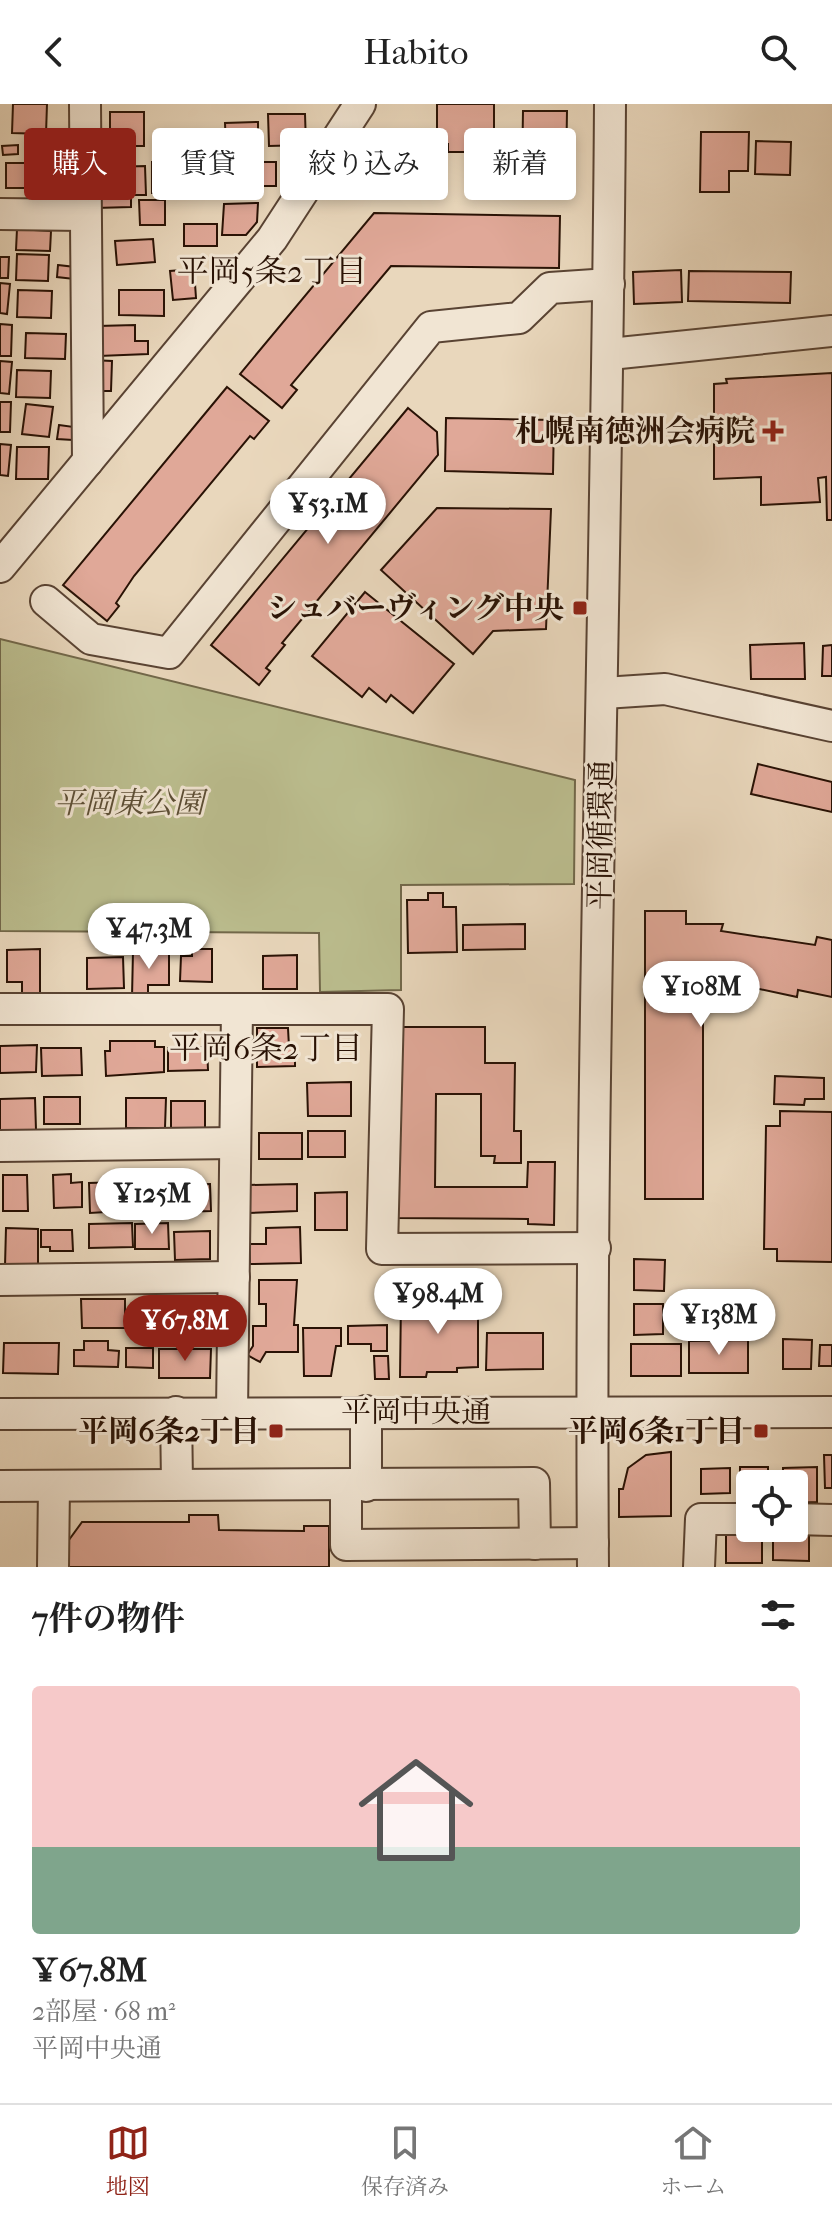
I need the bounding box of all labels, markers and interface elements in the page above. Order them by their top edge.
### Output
icon: back [32,30,76,74]
icon: search [756,30,800,74]
text: Habito [363,31,469,73]
chip: 購入 [24,128,136,200]
chip: 賃貸 [152,128,264,200]
chip: 絞り込み [280,128,448,200]
chip: 新着 [464,128,576,200]
district label: 平岡5条2丁目 [177,253,367,290]
place label: 札幌南徳洲会病院 [515,414,755,449]
marker: 札幌南徳洲会病院 [762,420,784,442]
pin: ¥53.1M [263,478,393,546]
text: ¥53.1M [288,488,368,519]
place label: シュバーヴィング中央 [267,591,564,626]
marker: シュバーヴィング中央 [571,599,589,617]
street label: 平岡循環通 [582,760,620,910]
park label: 平岡東公園 [54,786,209,821]
pin: ¥47.3M [84,903,214,971]
text: ¥47.3M [106,913,192,944]
pin: ¥108M [645,961,757,1029]
text: ¥108M [661,971,741,1002]
district label: 平岡6条2丁目 [169,1030,363,1067]
pin: ¥125M [96,1168,208,1236]
text: ¥125M [113,1178,191,1209]
pin: ¥98.4M [373,1268,503,1336]
text: ¥98.4M [392,1278,484,1309]
pin: ¥138M [663,1289,775,1357]
pin: ¥67.8M [120,1295,250,1363]
text: ¥138M [680,1299,758,1330]
text: ¥67.8M [141,1305,229,1336]
street label: 平岡中央通 [341,1395,491,1430]
place label: 平岡6条2丁目 [78,1414,260,1449]
place label: 平岡6条1丁目 [568,1414,745,1449]
marker: 平岡6条2丁目 [267,1422,285,1440]
marker: 平岡6条1丁目 [752,1422,770,1440]
map controls [736,1470,808,1542]
button: locate [736,1470,808,1542]
icon: filters [756,1593,800,1637]
text: 7件の物件 [32,1599,184,1639]
icon: home [344,1738,488,1882]
text: ¥67.8M [32,1950,147,1990]
text: 2部屋 · 68 m² [32,1996,175,2027]
text: 平岡中央通 [32,2033,162,2064]
tab: 地図 [106,2121,150,2200]
tab: 保存済み [361,2121,449,2200]
tab: ホーム [660,2121,726,2200]

